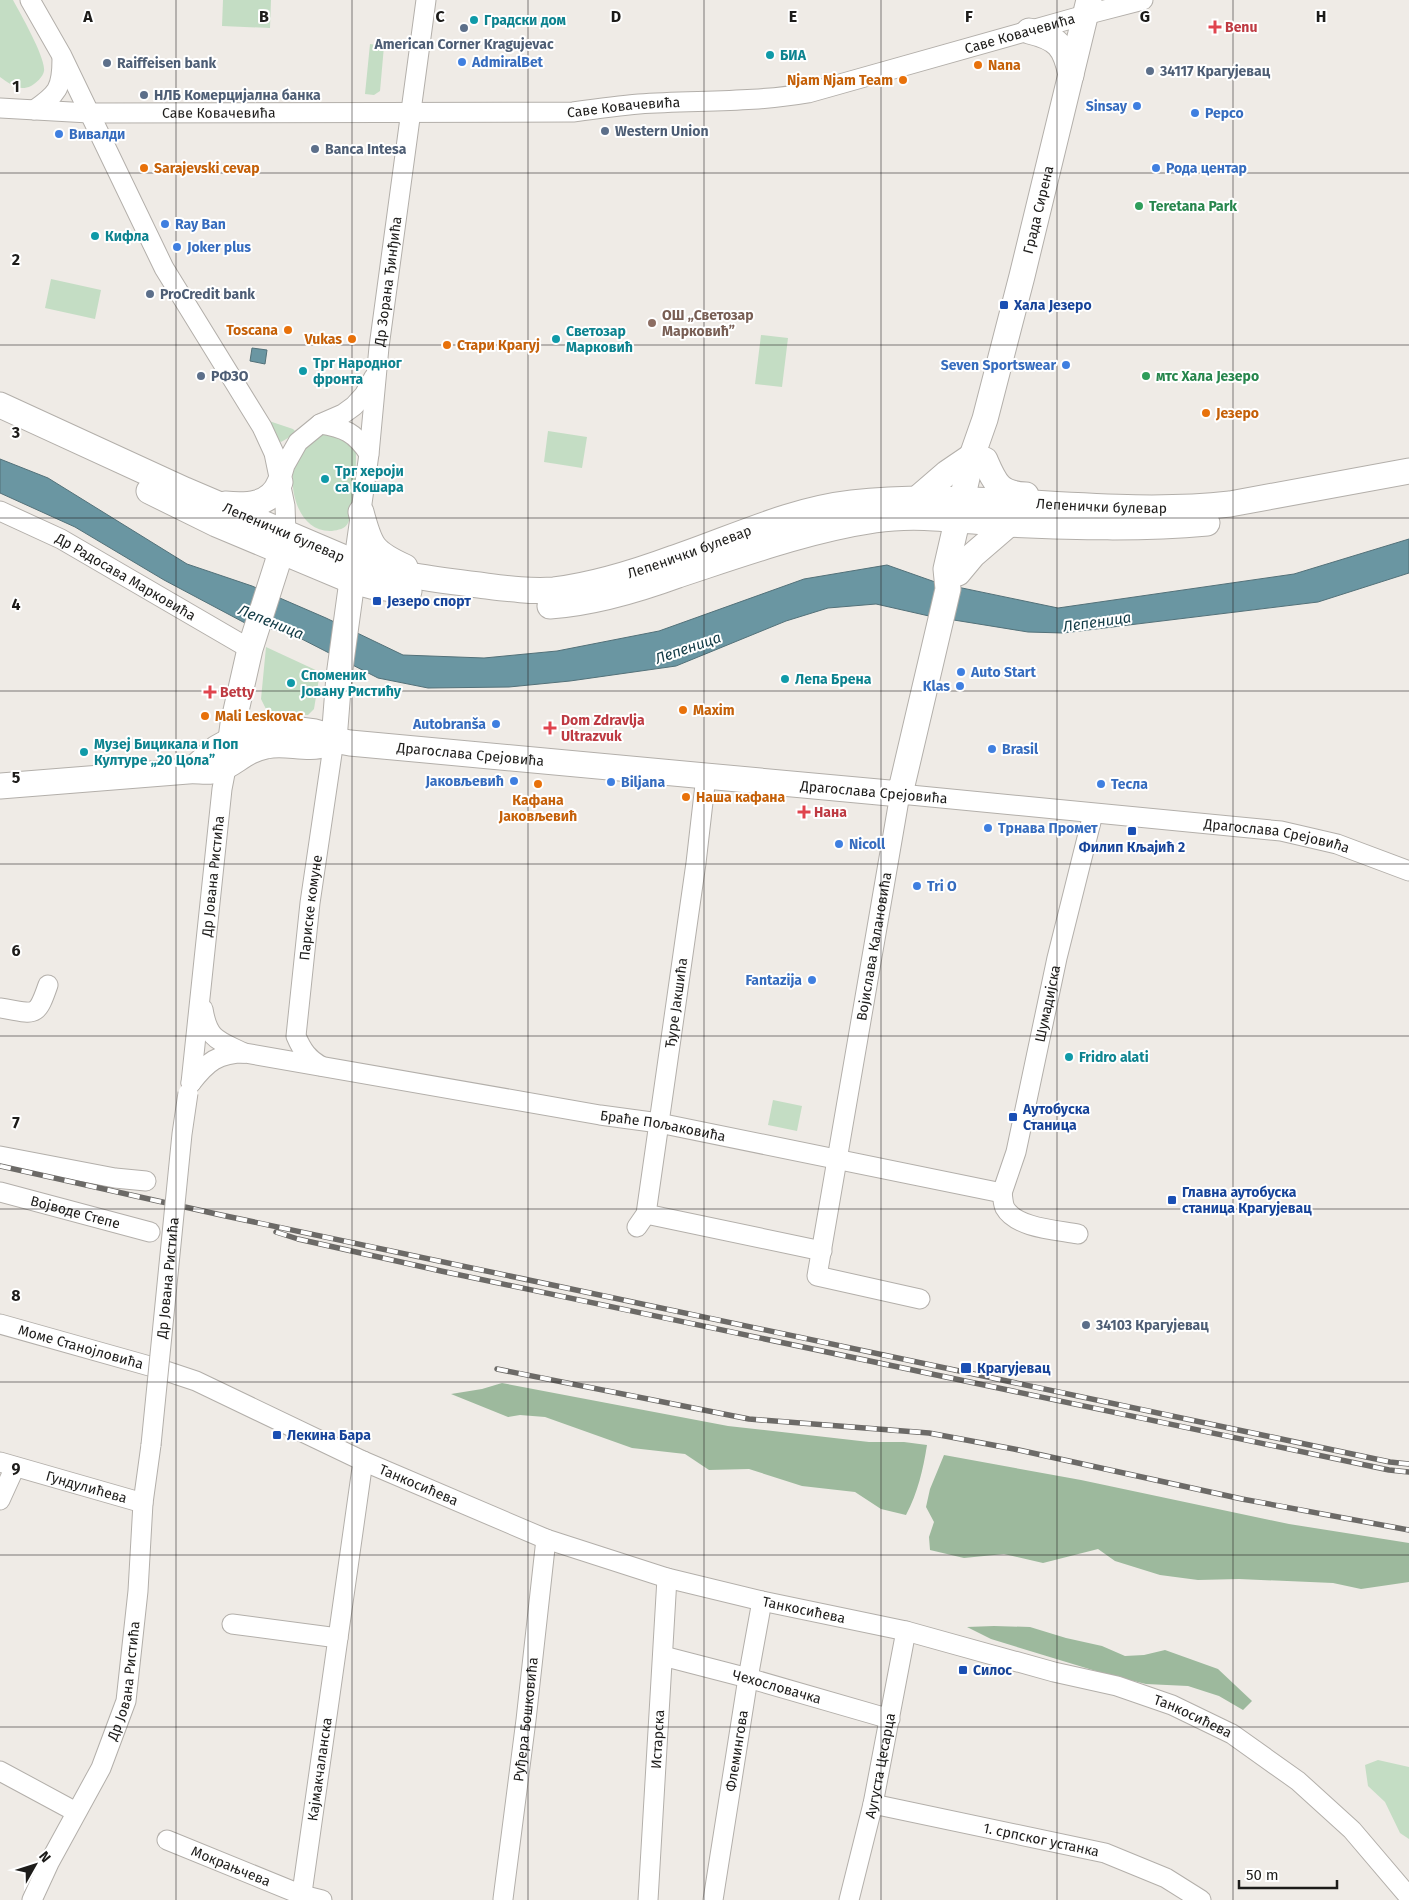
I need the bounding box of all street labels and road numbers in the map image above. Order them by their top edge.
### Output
street label: Саве Ковачевића [963,10,1077,57]
street label: Саве Ковачевића [567,94,681,121]
street label: Саве Ковачевића [162,105,276,122]
street label: Града Сирена [1020,164,1057,256]
street label: Др Зорана Ђинђића [371,215,406,348]
street label: Лепенички булевар [1036,495,1167,517]
street label: Лепенички булевар [220,499,347,566]
street label: Лепенички булевар [625,522,754,582]
street label: Др Радосава Марковића [52,529,199,625]
street label: Драгослава Срејовића [395,739,545,770]
street label: Драгослава Срејовића [799,778,948,807]
street label: Др Јована Ристића [198,815,228,939]
street label: Драгослава Срејовића [1202,815,1352,857]
street label: Париске комуне [296,854,326,962]
street label: Војислава Калановића [853,871,895,1022]
street label: Ђуре Јакшића [662,957,691,1049]
street label: Шумадијска [1031,964,1064,1044]
street label: Браће Пољаковића [599,1107,727,1145]
street label: Војводе Степе [28,1192,122,1233]
street label: Др Јована Ристића [154,1216,183,1340]
street label: Моме Станојловића [16,1322,145,1373]
street label: Танкосићева [377,1461,461,1510]
street label: Гундулићева [44,1468,129,1507]
street label: Танкосићева [761,1593,847,1627]
street label: Др Јована Ристића [104,1620,144,1744]
street label: Руђера Бошковића [510,1656,542,1783]
street label: Чехословачка [731,1666,823,1708]
street label: Танкосићева [1151,1691,1235,1742]
street label: Истарска [648,1709,668,1769]
street label: Флемингова [722,1709,752,1793]
street label: Аугуста Цесарца [862,1712,899,1820]
street label: Кајмакчаланска [304,1716,336,1822]
street label: 1. српског устанка [982,1820,1101,1861]
street label: Мокрањчева [189,1843,273,1890]

